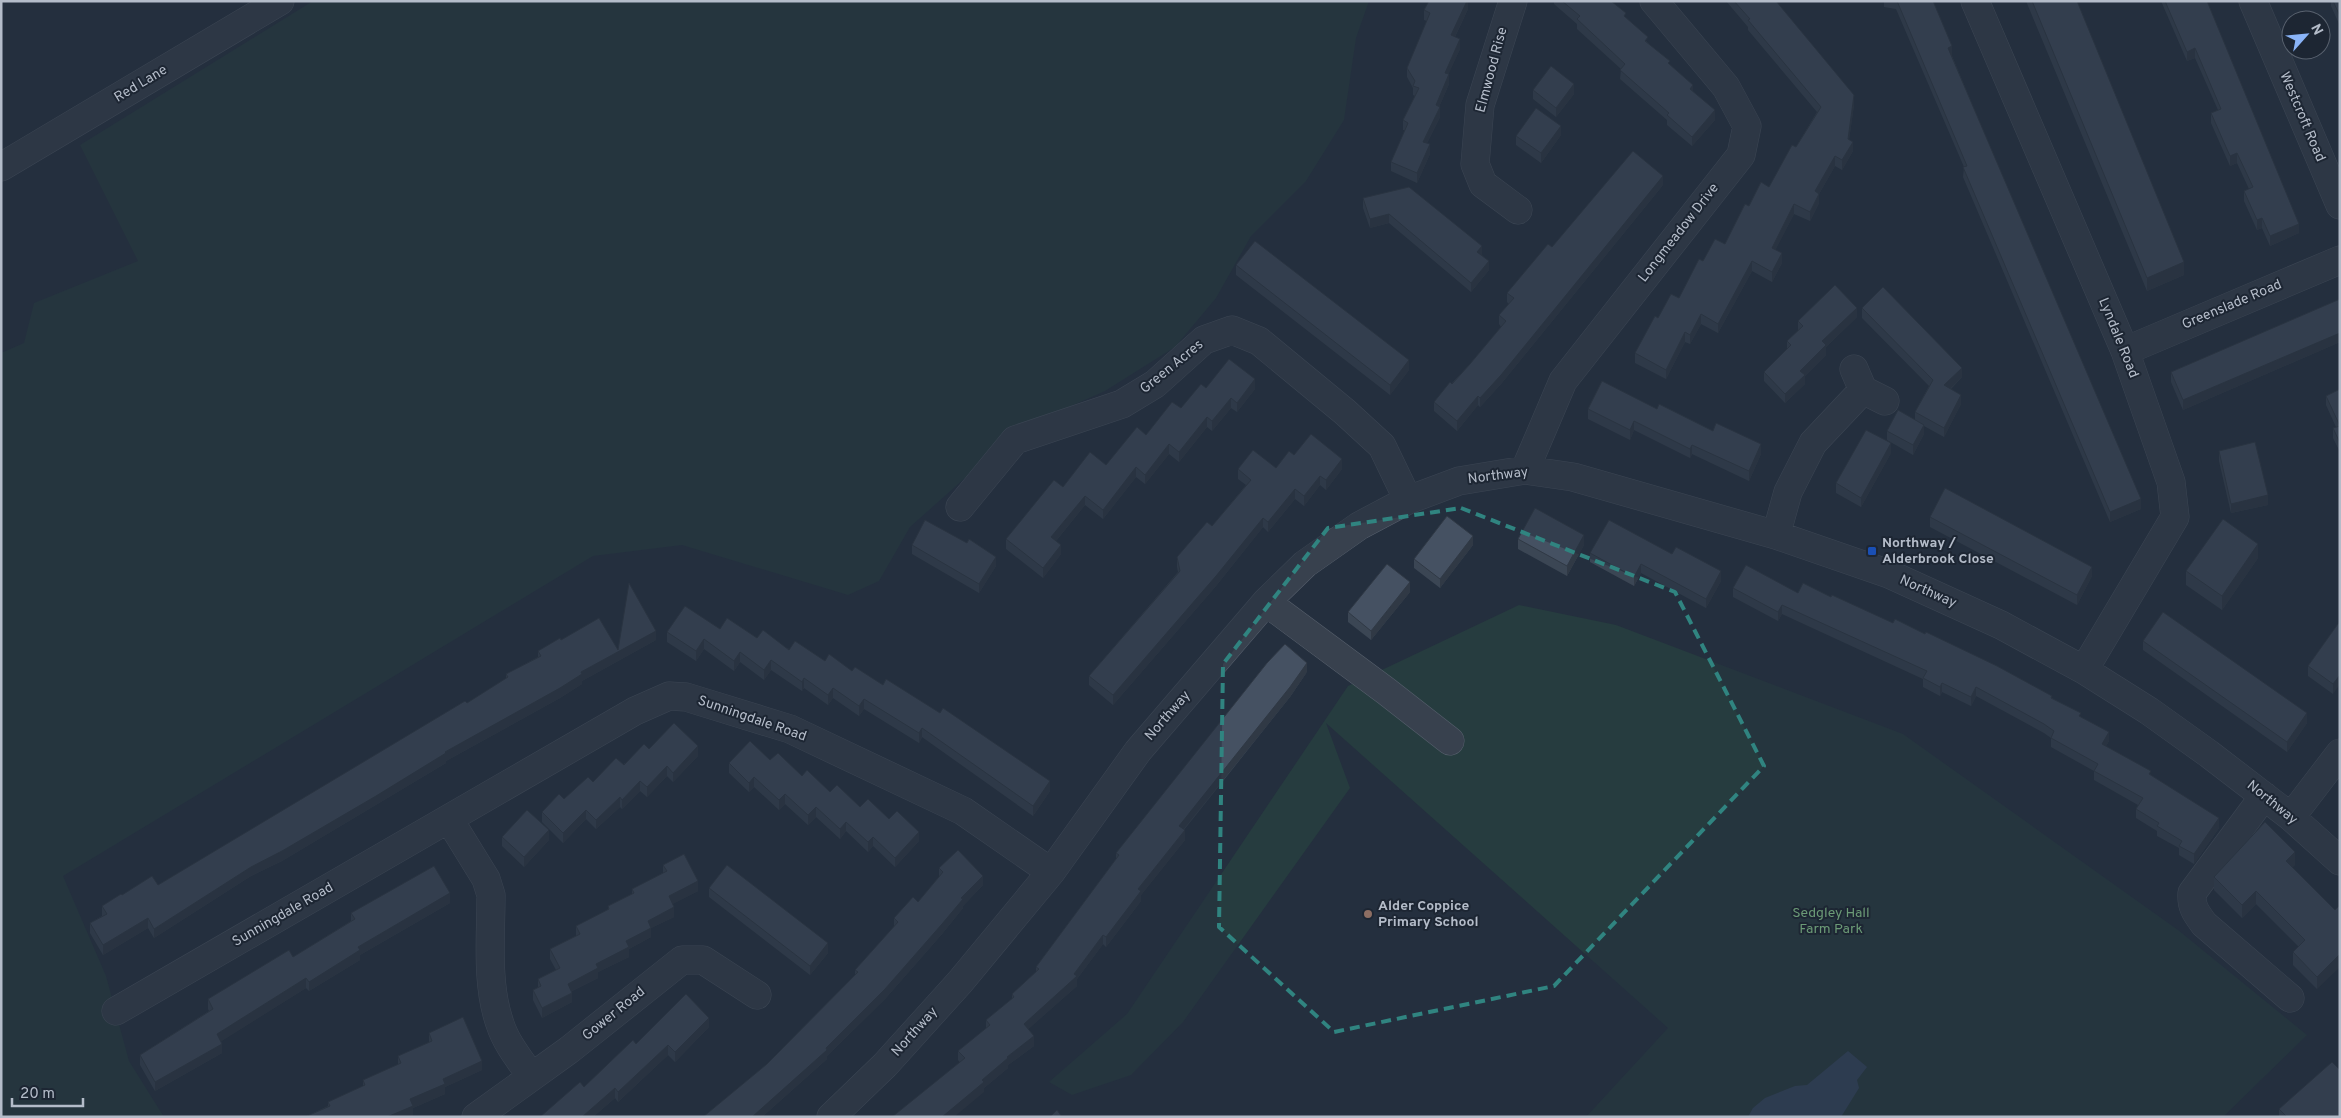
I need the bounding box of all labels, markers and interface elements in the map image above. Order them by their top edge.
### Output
north arrow [2281,10,2331,60]
text: N [2306,21,2326,38]
street label: Elmwood Rise [1472,25,1512,115]
street label: Red Lane [111,62,171,106]
street label: Westcroft Road [2275,69,2329,165]
street label: Longmeadow Drive [1635,180,1723,286]
street label: Greenslade Road [2179,276,2285,334]
street label: Lyndale Road [2094,295,2142,381]
street label: Green Acres [1137,336,1207,398]
street label: Northway [1467,464,1529,488]
place label: Northway / Alderbrook Close [1882,535,1994,568]
marker: Northway / Alderbrook Close [1866,545,1878,557]
street label: Northway [1897,572,1959,612]
street label: Northway [1142,688,1194,744]
street label: Sunningdale Road [695,692,809,746]
street label: Northway [2243,777,2301,829]
street label: Sunningdale Road [229,879,337,951]
place label: Alder Coppice Primary School [1378,898,1479,931]
park label: Sedgley Hall Farm Park [1792,905,1870,938]
marker: Alder Coppice Primary School [1362,908,1374,920]
street label: Gower Road [579,983,649,1045]
street label: Northway [888,1004,942,1060]
scale bar [12,1076,84,1108]
text: 20 m [20,1085,55,1104]

